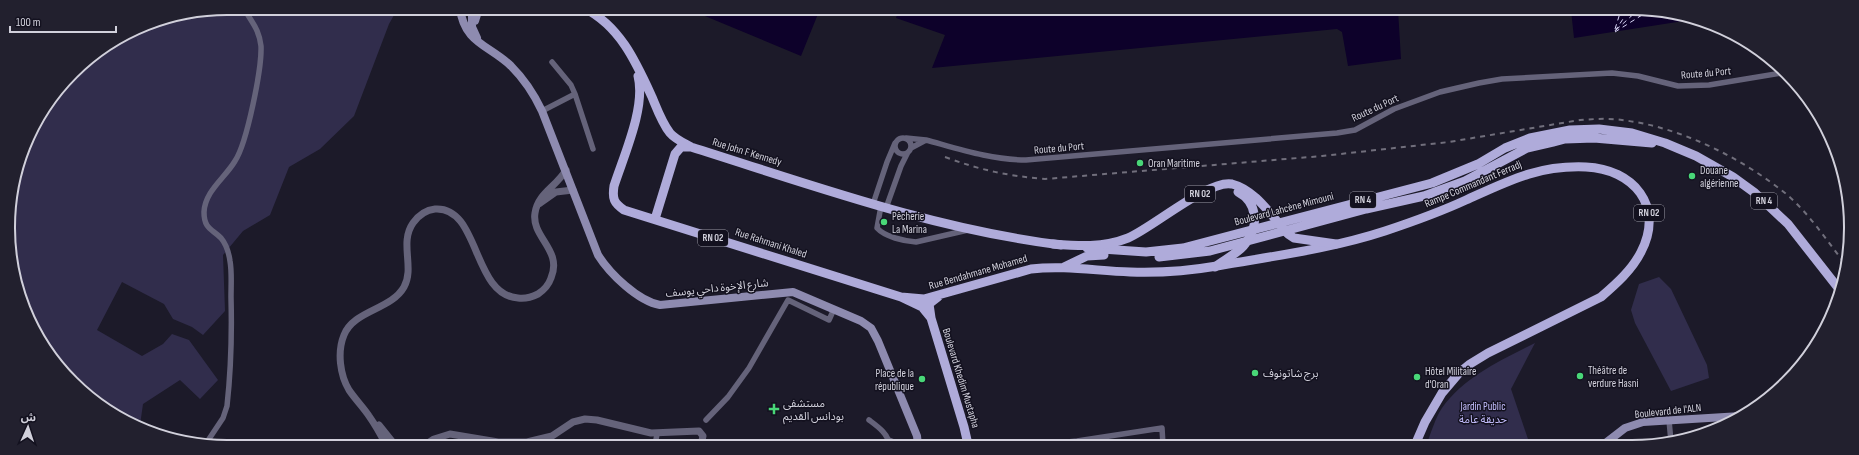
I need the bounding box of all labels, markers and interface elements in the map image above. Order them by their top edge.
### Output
scale bar [10,8,116,34]
text: 100 m [16,15,41,30]
street label: Route du Port [1680,64,1732,82]
street label: Route du Port [1349,91,1401,125]
street label: Rue John F Kennedy [711,135,784,169]
street label: Route du Port [1033,139,1085,157]
place label: Oran Maritime [1148,157,1200,170]
marker: Oran Maritime [1135,158,1145,168]
street label: Rampe Commandant Ferradj [1423,158,1523,210]
place label: Douane algérienne [1700,164,1739,190]
marker: Douane algérienne [1687,171,1697,181]
road number: RN 02 [1185,186,1215,202]
street label: Boulevard Lahcène Mimouni [1233,189,1335,229]
road number: RN 4 [1350,192,1376,208]
road number: RN 4 [1751,193,1777,209]
road number: RN 02 [1634,205,1664,221]
place label: Pêcherie La Marina [892,210,927,236]
marker: Pêcherie La Marina [879,217,889,227]
street label: Rue Rahmani Khaled [734,225,809,261]
road number: RN 02 [698,230,728,246]
street label: Rue Bendahmane Mohamed [927,252,1029,292]
street label: شارع الإخوة داحي يوسف [665,276,770,302]
street label: Boulevard Khedim Mustapha [940,326,982,430]
place label: Théâtre de verdure Hasni [1588,364,1638,390]
place label: Hôtel Militaire d'Oran [1425,365,1477,391]
place label: Place de la république [875,367,914,393]
place label: برج شاتونوف [1263,367,1318,381]
marker: برج شاتونوف [1250,368,1260,378]
marker: Théâtre de verdure Hasni [1575,371,1585,381]
marker: Hôtel Militaire d'Oran [1412,372,1422,382]
marker: Place de la république [917,374,927,384]
place label: مستشفى بودانس القديم [783,397,844,425]
park label: Jardin Public حديقة عامة [1459,400,1508,426]
street label: Boulevard de l'ALN [1634,401,1702,421]
marker: مستشفى بودانس القديم [768,403,780,415]
north arrow [8,407,48,447]
text: ش [21,411,36,424]

